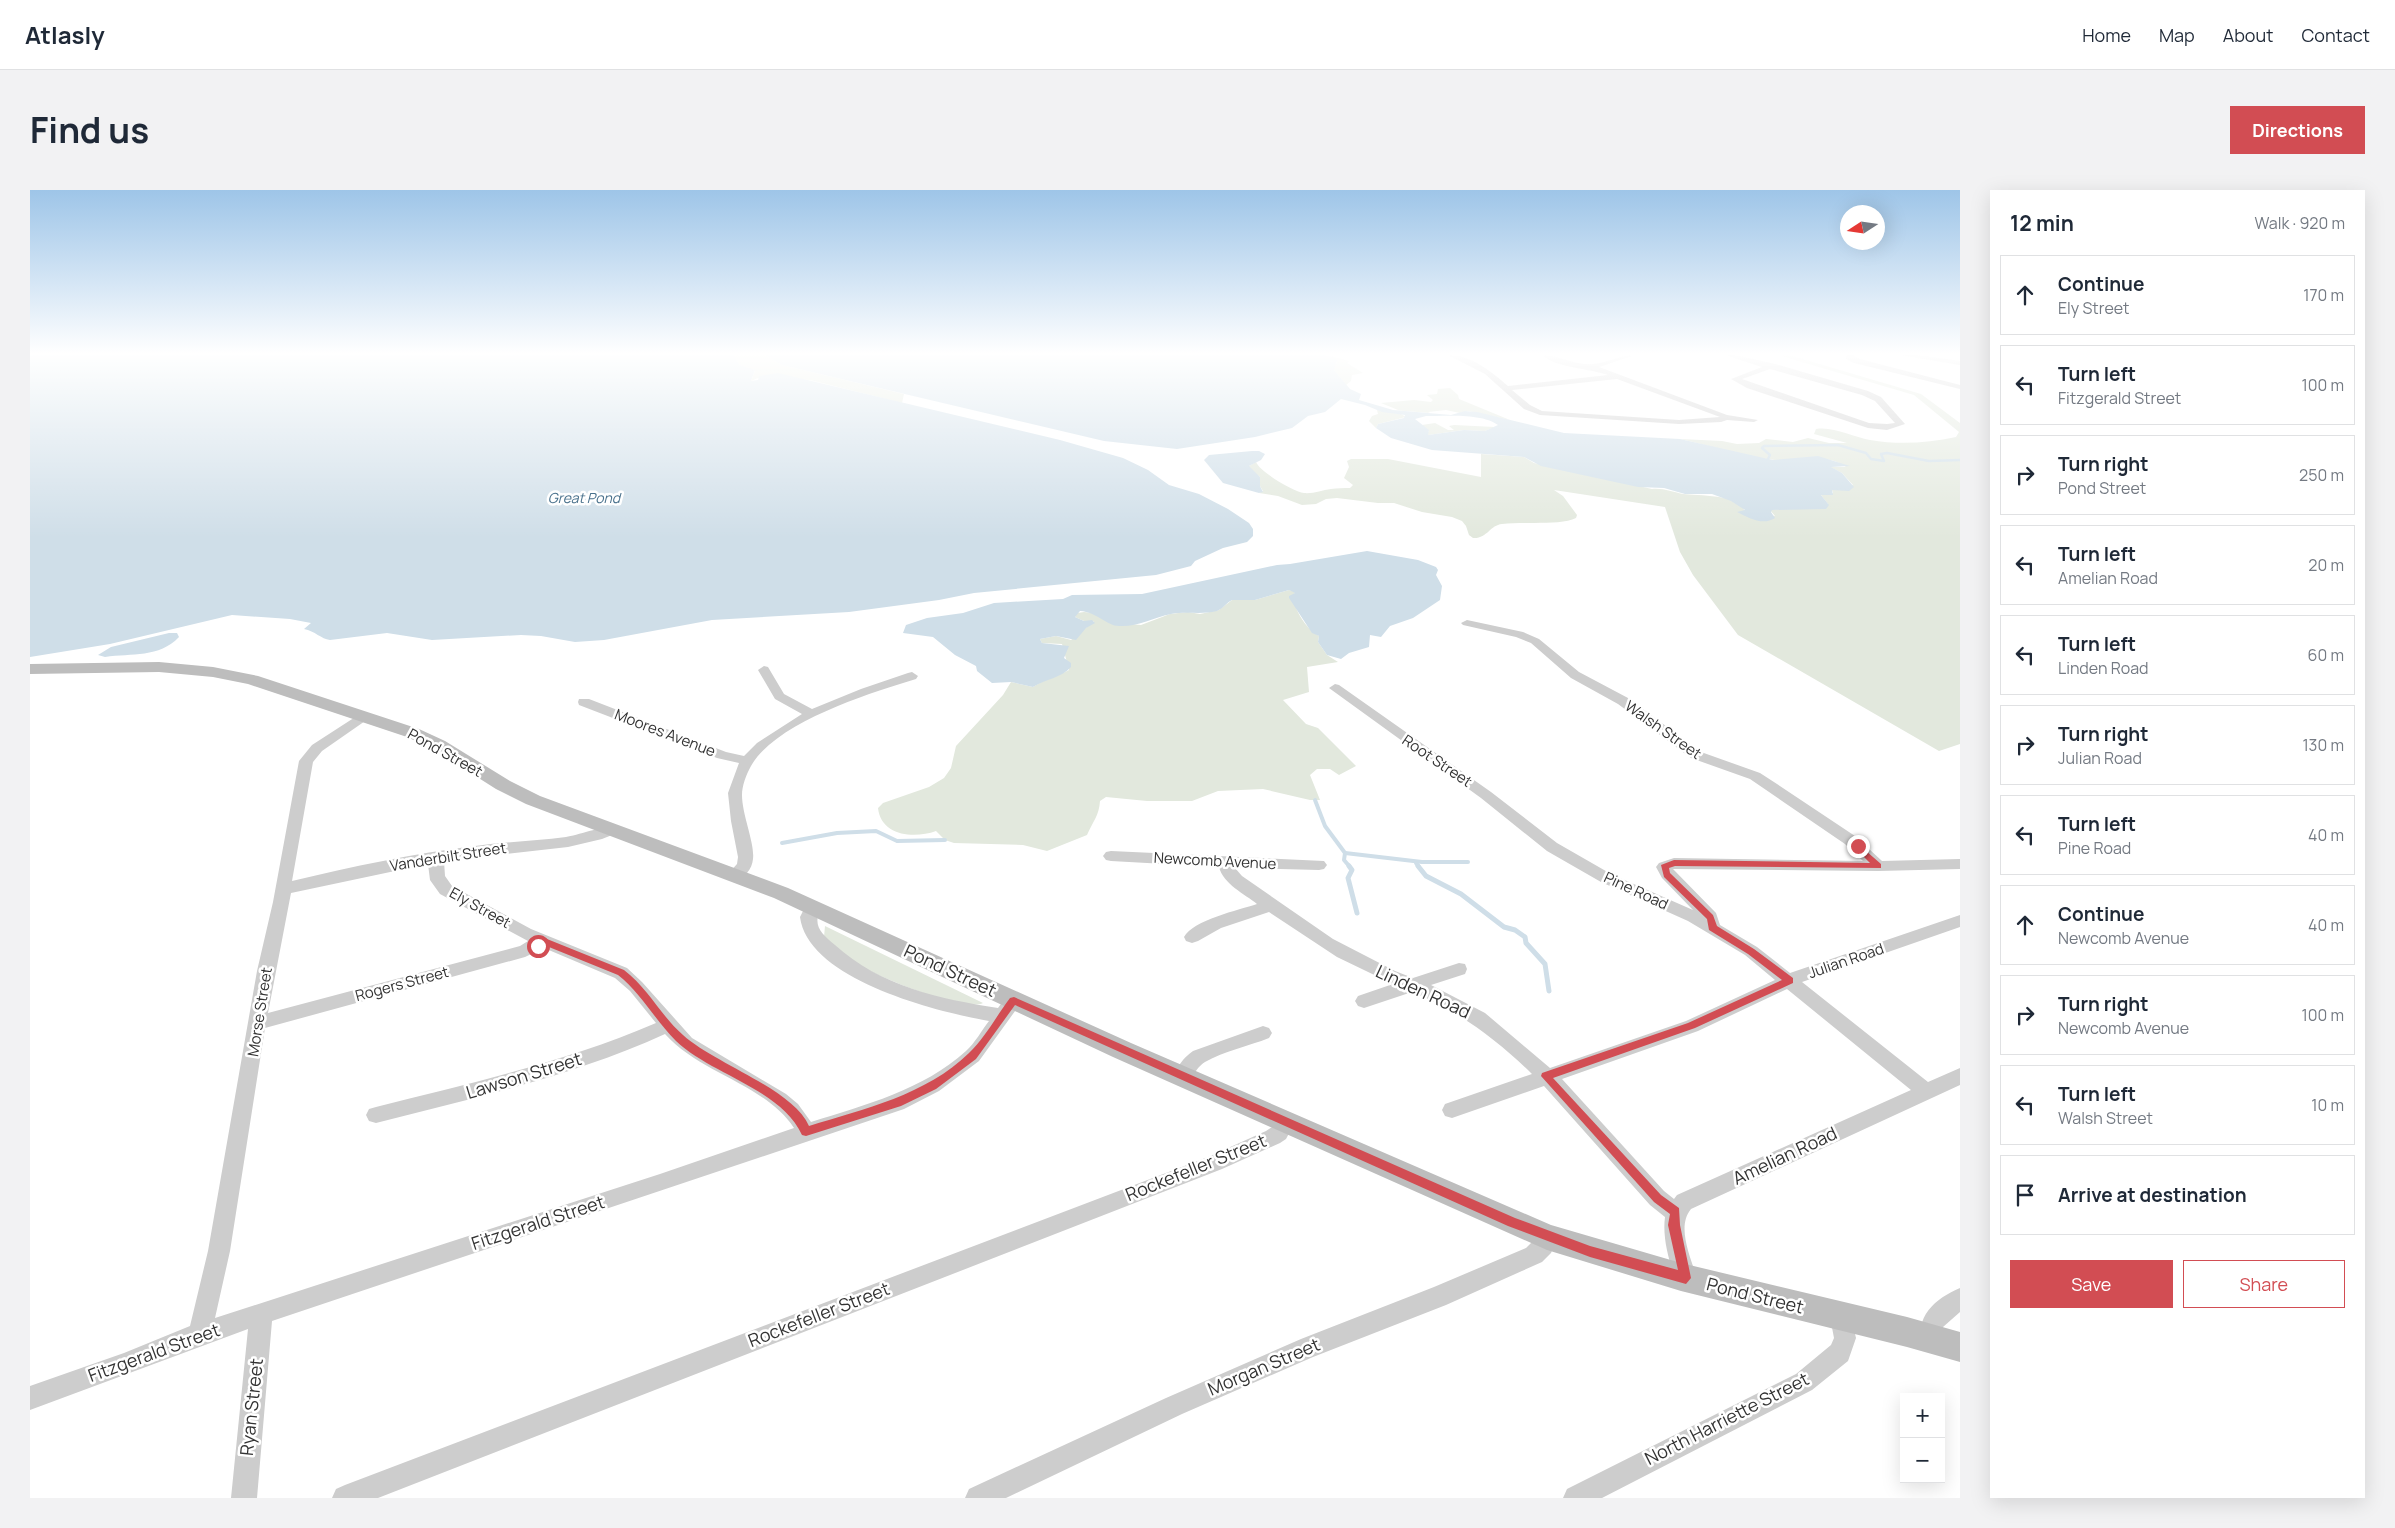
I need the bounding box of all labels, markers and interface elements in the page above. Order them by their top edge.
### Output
text: Atlasly [25,18,105,51]
text: Home [2082,23,2131,47]
text: Map [2159,23,2195,47]
text: About [2223,23,2273,47]
text: Contact [2301,23,2370,47]
text: Find us [30,106,149,154]
button: Directions [2230,106,2365,154]
north arrow [1840,205,1885,250]
text: 12 min [2010,209,2074,237]
text: Walk · 920 m [2255,212,2345,234]
text: Continue [2058,271,2144,297]
icon: ahead [2011,281,2039,309]
text: 170 m [2303,284,2344,306]
text: Ely Street [2058,297,2130,319]
text: Turn left [2058,361,2136,387]
icon: left [2011,371,2039,399]
text: 100 m [2301,374,2344,396]
text: Fitzgerald Street [2058,387,2181,409]
text: Turn right [2058,451,2148,477]
icon: right [2011,461,2039,489]
text: 250 m [2299,464,2344,486]
text: Pond Street [2058,477,2146,499]
water label: Great Pond [548,488,622,507]
text: Turn left [2058,541,2136,567]
icon: left [2011,551,2039,579]
text: 20 m [2308,554,2344,576]
text: Amelian Road [2058,567,2158,589]
text: Turn left [2058,631,2136,657]
icon: left [2011,641,2039,669]
text: 60 m [2308,644,2344,666]
text: Linden Road [2058,657,2149,679]
street label: Walsh Street [1621,695,1706,764]
street label: Moores Avenue [612,704,719,762]
text: Turn right [2058,721,2148,747]
street label: Pond Street [404,723,486,782]
street label: Root Street [1398,729,1476,792]
icon: right [2011,731,2039,759]
text: 130 m [2302,734,2344,756]
text: Julian Road [2058,747,2142,769]
text: Turn left [2058,811,2136,837]
icon: left [2011,821,2039,849]
text: 40 m [2308,824,2344,846]
route end [1847,835,1870,858]
street label: Vanderbilt Street [388,837,508,876]
text: Pine Road [2058,837,2131,859]
street label: Newcomb Avenue [1153,847,1277,874]
street label: Pine Road [1601,867,1672,915]
street label: Ely Street [446,882,515,933]
text: Continue [2058,901,2144,927]
icon: ahead [2011,911,2039,939]
text: 40 m [2308,914,2344,936]
text: Newcomb Avenue [2058,927,2189,949]
route start [527,935,550,958]
street label: Pond Street [900,938,1000,1002]
street label: Julian Road [1805,938,1886,983]
street label: Linden Road [1372,959,1475,1024]
street label: Rogers Street [353,961,451,1006]
street label: Morse Street [242,966,277,1058]
text: Turn right [2058,991,2148,1017]
icon: right [2011,1001,2039,1029]
text: 100 m [2301,1004,2344,1026]
text: Newcomb Avenue [2058,1017,2189,1039]
street label: Lawson Street [463,1046,584,1104]
text: Turn left [2058,1081,2136,1107]
icon: left [2011,1091,2039,1119]
text: 10 m [2311,1094,2344,1116]
text: Walsh Street [2058,1107,2153,1129]
street label: Amelian Road [1729,1120,1841,1190]
street label: Rockefeller Street [1122,1128,1270,1206]
icon: arrive [2011,1181,2039,1209]
text: Arrive at destination [2058,1182,2247,1208]
street label: Fitzgerald Street [468,1189,607,1255]
button: Save [2010,1260,2173,1308]
button: Share [2183,1260,2345,1308]
street label: Pond Street [1704,1271,1806,1319]
street label: Rockefeller Street [744,1276,893,1352]
street label: Fitzgerald Street [84,1317,223,1387]
street label: Morgan Street [1204,1332,1323,1401]
street label: Ryan Street [234,1357,268,1457]
street label: North Harriette Street [1640,1366,1813,1470]
map controls [1900,1393,1945,1483]
button: + [1900,1393,1945,1438]
button: − [1900,1438,1945,1483]

